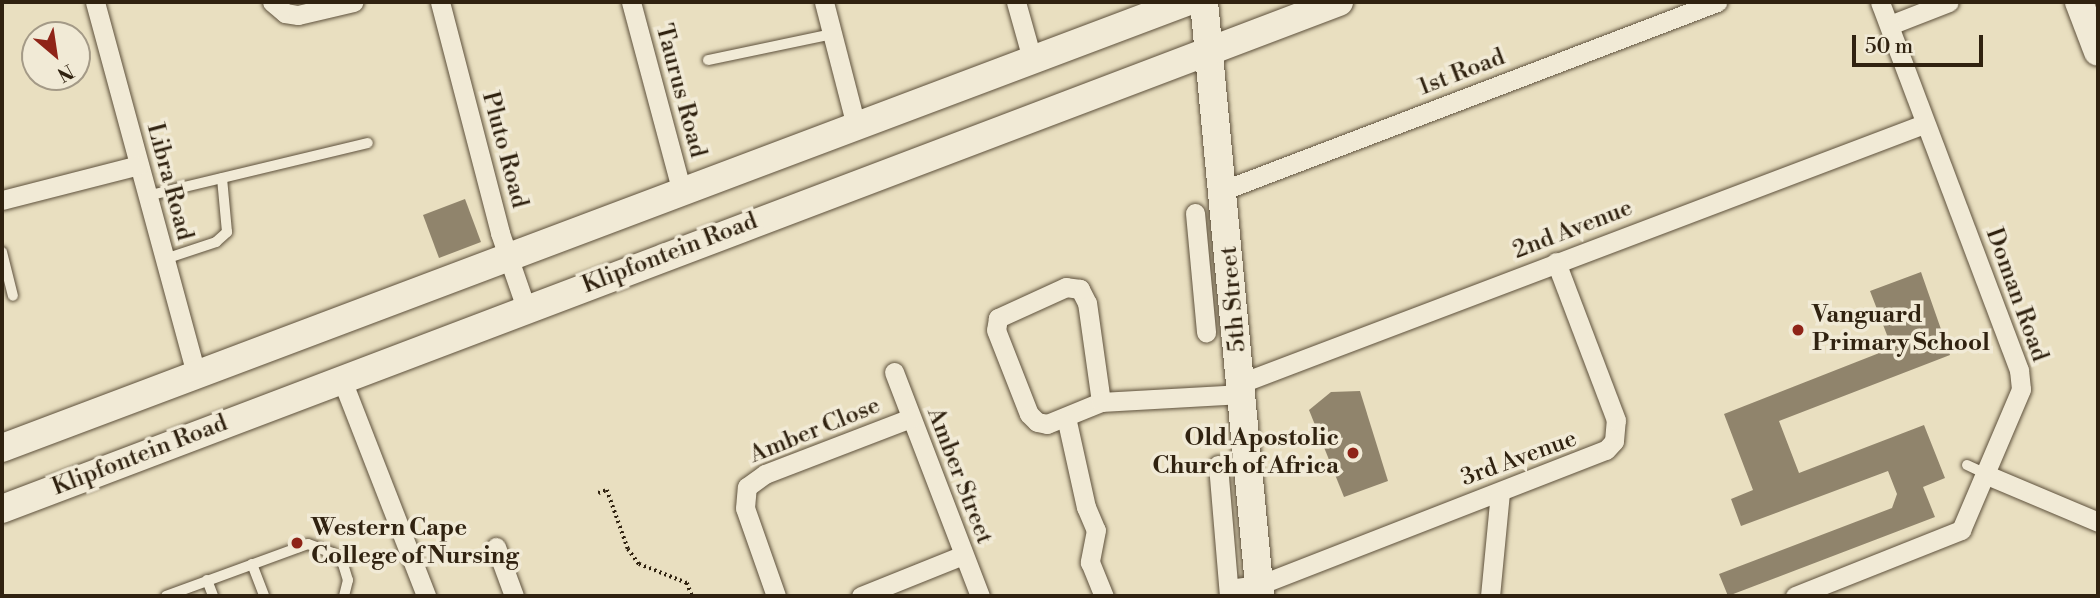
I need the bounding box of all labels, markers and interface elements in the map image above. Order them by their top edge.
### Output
north arrow [21,21,91,91]
street label: Taurus Road [648,21,712,161]
scale bar [1855,21,1986,65]
text: 50 m [1865,34,1913,60]
street label: 1st Road [1415,43,1509,103]
text: N [53,58,78,87]
street label: Pluto Road [475,89,533,211]
street label: Libra Road [139,120,199,244]
street label: 2nd Avenue [1509,194,1637,266]
street label: Klipfontein Road [578,207,762,301]
street label: Doman Road [1978,224,2054,366]
street label: 5th Street [1215,245,1253,353]
place label: Vanguard Primary School [1812,302,1990,358]
marker: Vanguard Primary School [1790,322,1806,338]
street label: Amber Close [745,392,885,470]
street label: Amber Street [920,404,998,548]
street label: Klipfontein Road [48,409,232,503]
place label: Old Apostolic Church of Africa [1152,425,1339,481]
street label: 3rd Avenue [1457,425,1581,493]
marker: Old Apostolic Church of Africa [1345,445,1361,461]
place label: Western Cape College of Nursing [311,515,519,571]
marker: Western Cape College of Nursing [289,535,305,551]

